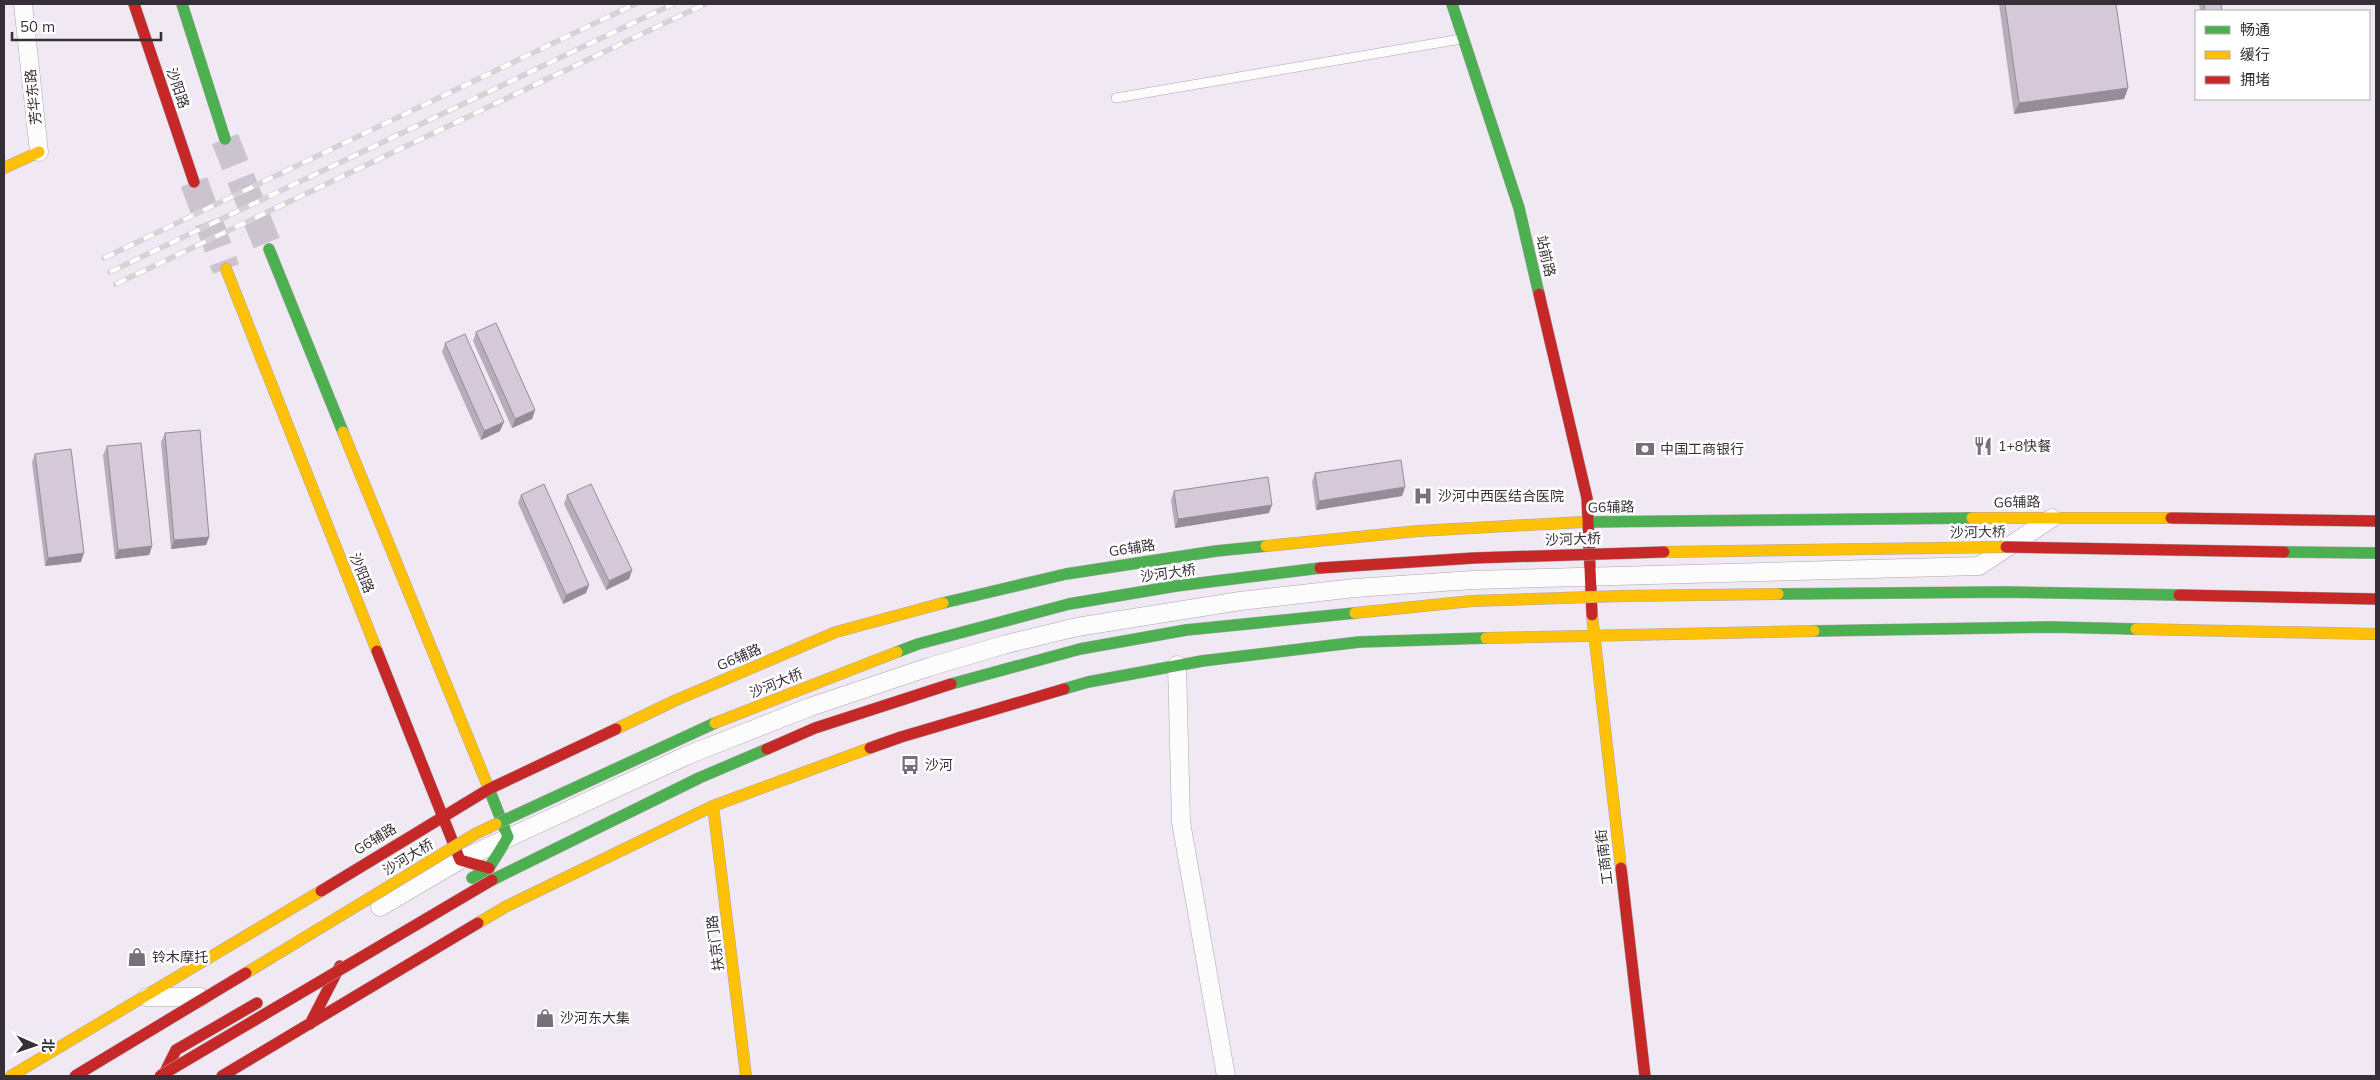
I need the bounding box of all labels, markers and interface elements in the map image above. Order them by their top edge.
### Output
scale bar [12,10,161,42]
legend [2195,10,2370,100]
text: 50 m [20,17,55,36]
text: 畅通 [2240,20,2270,39]
text: 缓行 [2240,45,2270,64]
street label: 沙阳路 [163,65,193,111]
street label: 芳华东路 [21,68,45,126]
text: 拥堵 [2240,70,2270,89]
street label: 站前路 [1533,234,1559,278]
restaurant icon: 1+8快餐 [1972,435,1994,457]
place label: 1+8快餐 [1998,437,2051,455]
bank icon: 中国工商银行 [1634,438,1656,460]
place label: 中国工商银行 [1660,440,1744,458]
hospital icon: 沙河中西医结合医院 [1412,485,1434,507]
place label: 沙河中西医结合医院 [1438,487,1564,505]
street label: G6辅路 [1994,493,2040,511]
street label: G6辅路 [1588,498,1634,516]
street label: 沙河大桥 [1950,523,2006,541]
street label: 沙河大桥 [1545,529,1601,549]
street label: G6辅路 [1108,535,1156,561]
street label: 沙阳路 [346,550,378,596]
street label: 沙河大桥 [1139,560,1197,586]
street label: G6辅路 [714,640,764,674]
street label: 沙河大桥 [747,664,805,702]
bus stop icon: 沙河 [899,754,921,776]
place label: 沙河 [925,756,953,774]
street label: G6辅路 [350,819,400,859]
street label: 工商南街 [1592,828,1616,886]
street label: 沙河大桥 [379,835,437,879]
street label: 扶京门路 [703,914,727,972]
shop icon: 铃木摩托 [126,946,148,968]
place label: 铃木摩托 [152,948,208,966]
shop icon: 沙河东大集 [534,1007,556,1029]
place label: 沙河东大集 [560,1009,630,1027]
north arrow [10,1020,60,1070]
text: 北 [39,1038,57,1053]

